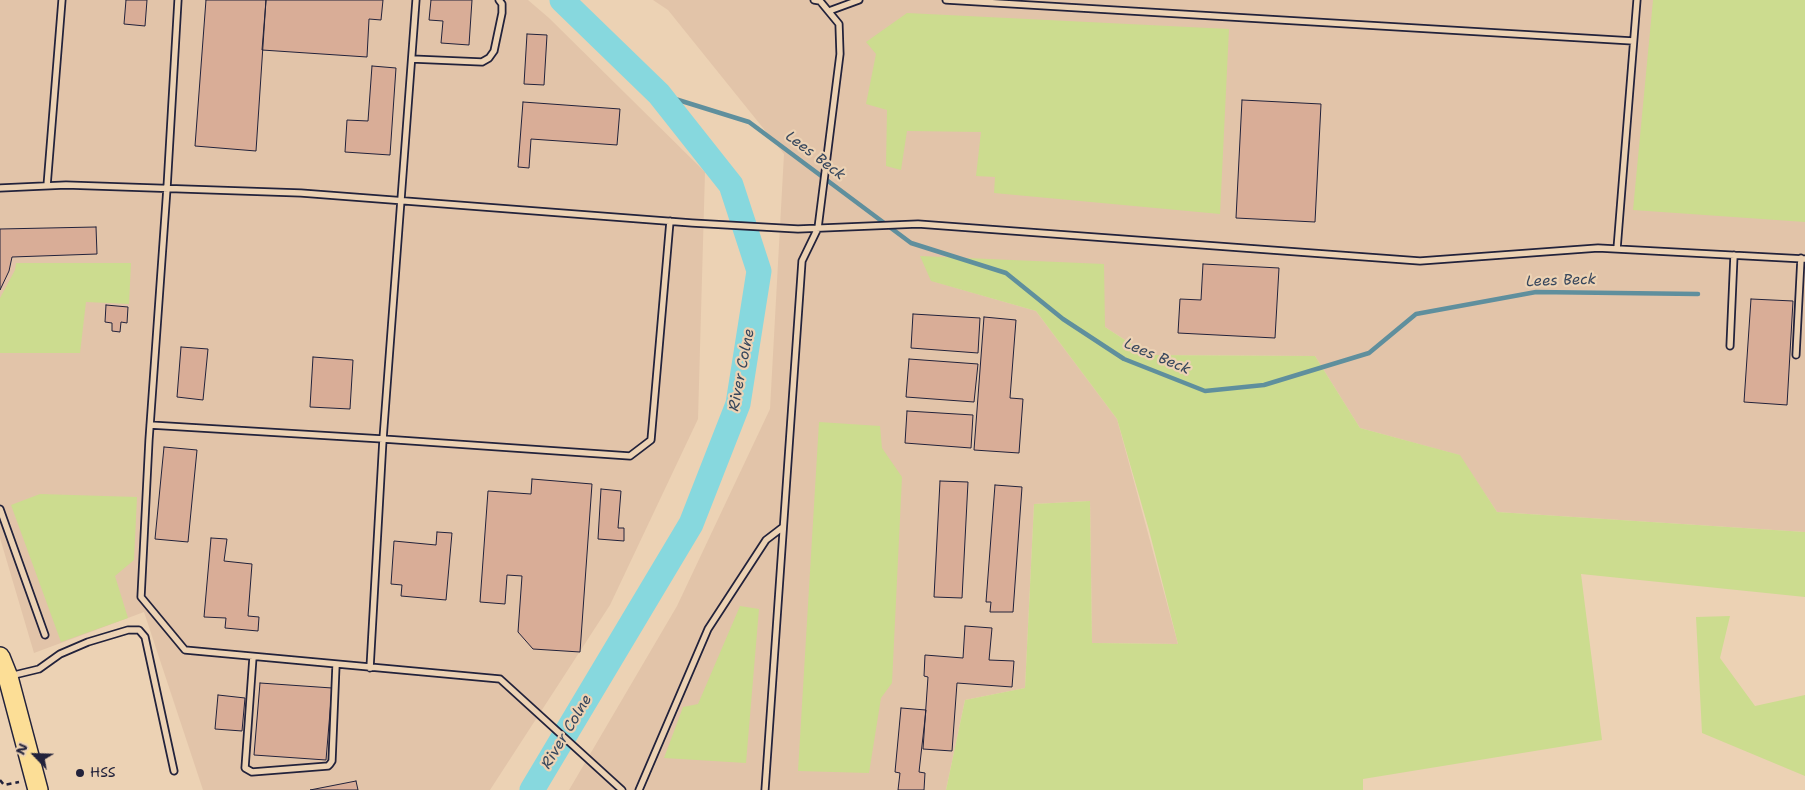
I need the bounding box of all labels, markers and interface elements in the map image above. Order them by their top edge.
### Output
water label: Lees Beck [781,128,849,184]
water label: Lees Beck [1525,271,1597,291]
water label: River Colne [725,327,759,413]
water label: Lees Beck [1121,335,1193,379]
water label: River Colne [538,692,596,772]
north arrow [10,730,60,780]
text: N [11,740,32,758]
place label: HSS [90,765,115,781]
marker: HSS [74,767,86,779]

